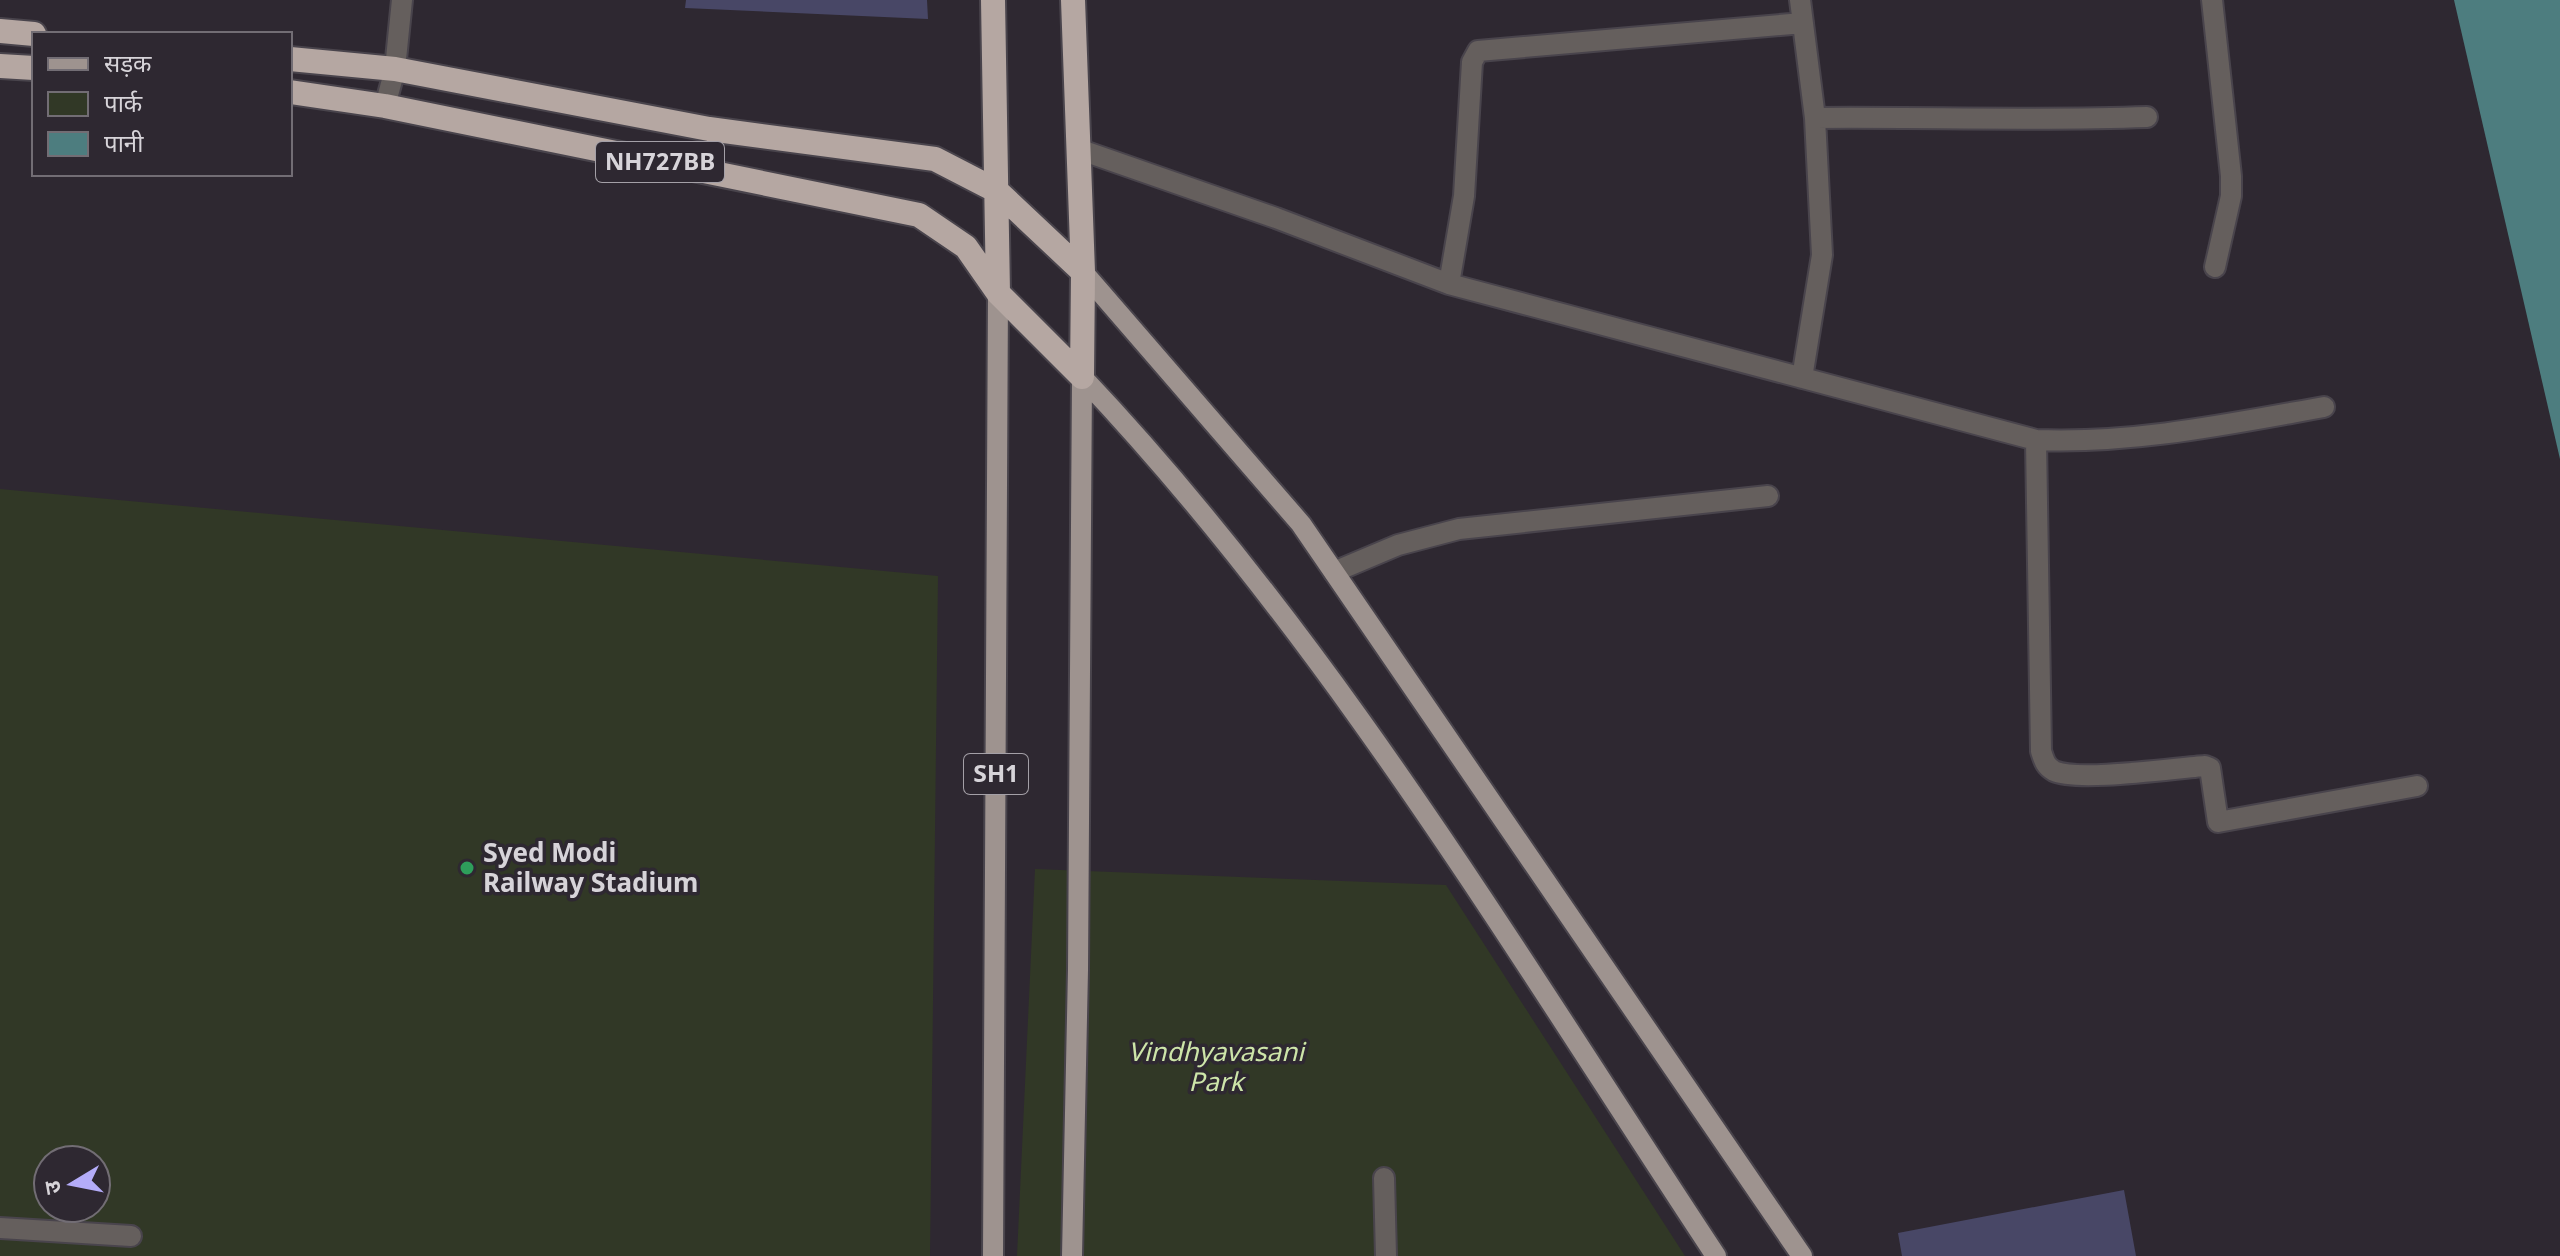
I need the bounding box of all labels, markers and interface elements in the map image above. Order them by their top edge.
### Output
legend [32,32,292,176]
text: सड़क [104,50,152,82]
text: पार्क [104,90,143,122]
text: पानी [104,130,144,162]
road number: NH727BB [596,142,724,182]
road number: SH1 [964,754,1028,794]
place label: Syed Modi Railway Stadium [483,839,698,903]
marker: Syed Modi Railway Stadium [458,859,476,877]
park label: Vindhyavasani Park [1128,1038,1307,1102]
north arrow [32,1144,112,1224]
text: उ [39,1177,70,1196]

